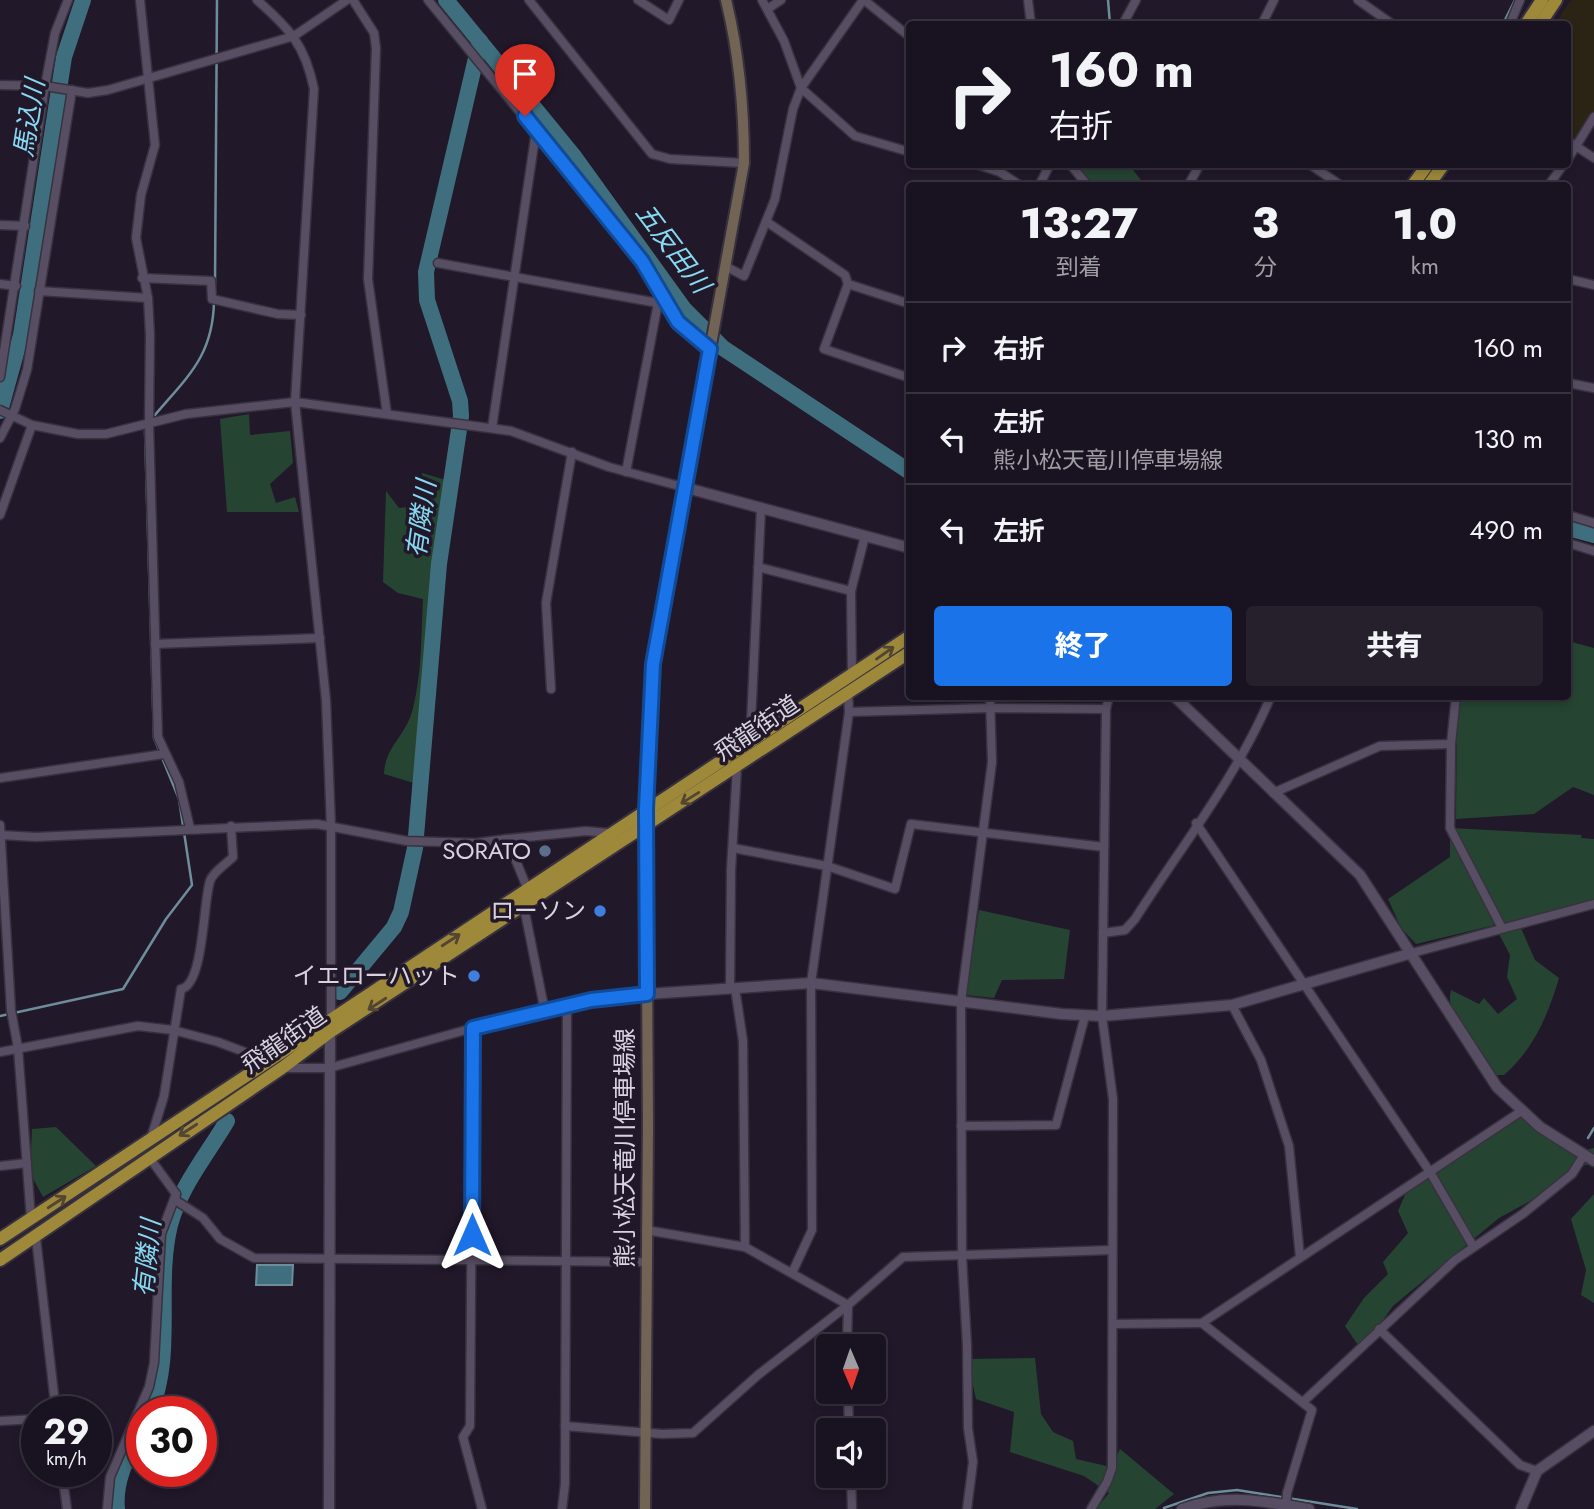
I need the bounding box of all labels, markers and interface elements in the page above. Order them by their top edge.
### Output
text: 160 m [1049,35,1194,105]
pin [495,44,555,116]
icon: right [934,49,1025,140]
icon: arrive [506,55,544,93]
water label: 馬込川 [4,74,54,159]
text: 右折 [1049,103,1113,149]
text: 13:27 [1020,193,1138,254]
text: 3 [1252,193,1279,254]
text: 1.0 [1393,194,1457,255]
water label: 五反田川 [627,195,721,303]
text: km [1411,249,1439,283]
text: 到着 [1056,250,1102,284]
text: 分 [1254,250,1277,284]
icon: right [934,329,972,367]
text: 160 m [1473,329,1543,367]
text: 右折 [993,330,1045,368]
text: 左折 [993,403,1045,441]
icon: left [934,420,972,458]
text: 130 m [1473,420,1543,458]
text: 熊小松天竜川停車場線 [993,443,1223,477]
water label: 有隣川 [397,475,446,560]
icon: left [934,511,972,549]
text: 490 m [1469,511,1543,549]
text: 左折 [993,512,1045,550]
button: 終了 [934,606,1232,686]
button: 共有 [1246,606,1543,686]
one-way arrow [875,646,894,660]
street label: 飛龍街道 [707,686,806,769]
one-way arrow [681,790,700,805]
place label: SORATO [442,833,531,868]
marker: SORATO [537,843,553,859]
place label: ローソン [490,893,586,928]
marker: ローソン [592,903,608,919]
one-way arrow [440,933,460,947]
place label: イエローハット [293,958,460,993]
marker: イエローハット [466,968,482,984]
one-way arrow [368,996,387,1011]
street label: 飛龍街道 [234,998,333,1081]
street label: 熊小松天竜川停車場線 [607,1028,642,1268]
one-way arrow [179,1123,199,1137]
one-way arrow [47,1195,66,1209]
position arrow [435,1198,509,1272]
water label: 有隣川 [124,1214,170,1299]
north arrow [816,1334,886,1404]
map controls [816,1334,886,1488]
speed limit sign: 30 [126,1396,217,1487]
text: 29 [43,1407,90,1457]
button: sound [816,1418,886,1488]
text: km/h [46,1446,87,1472]

